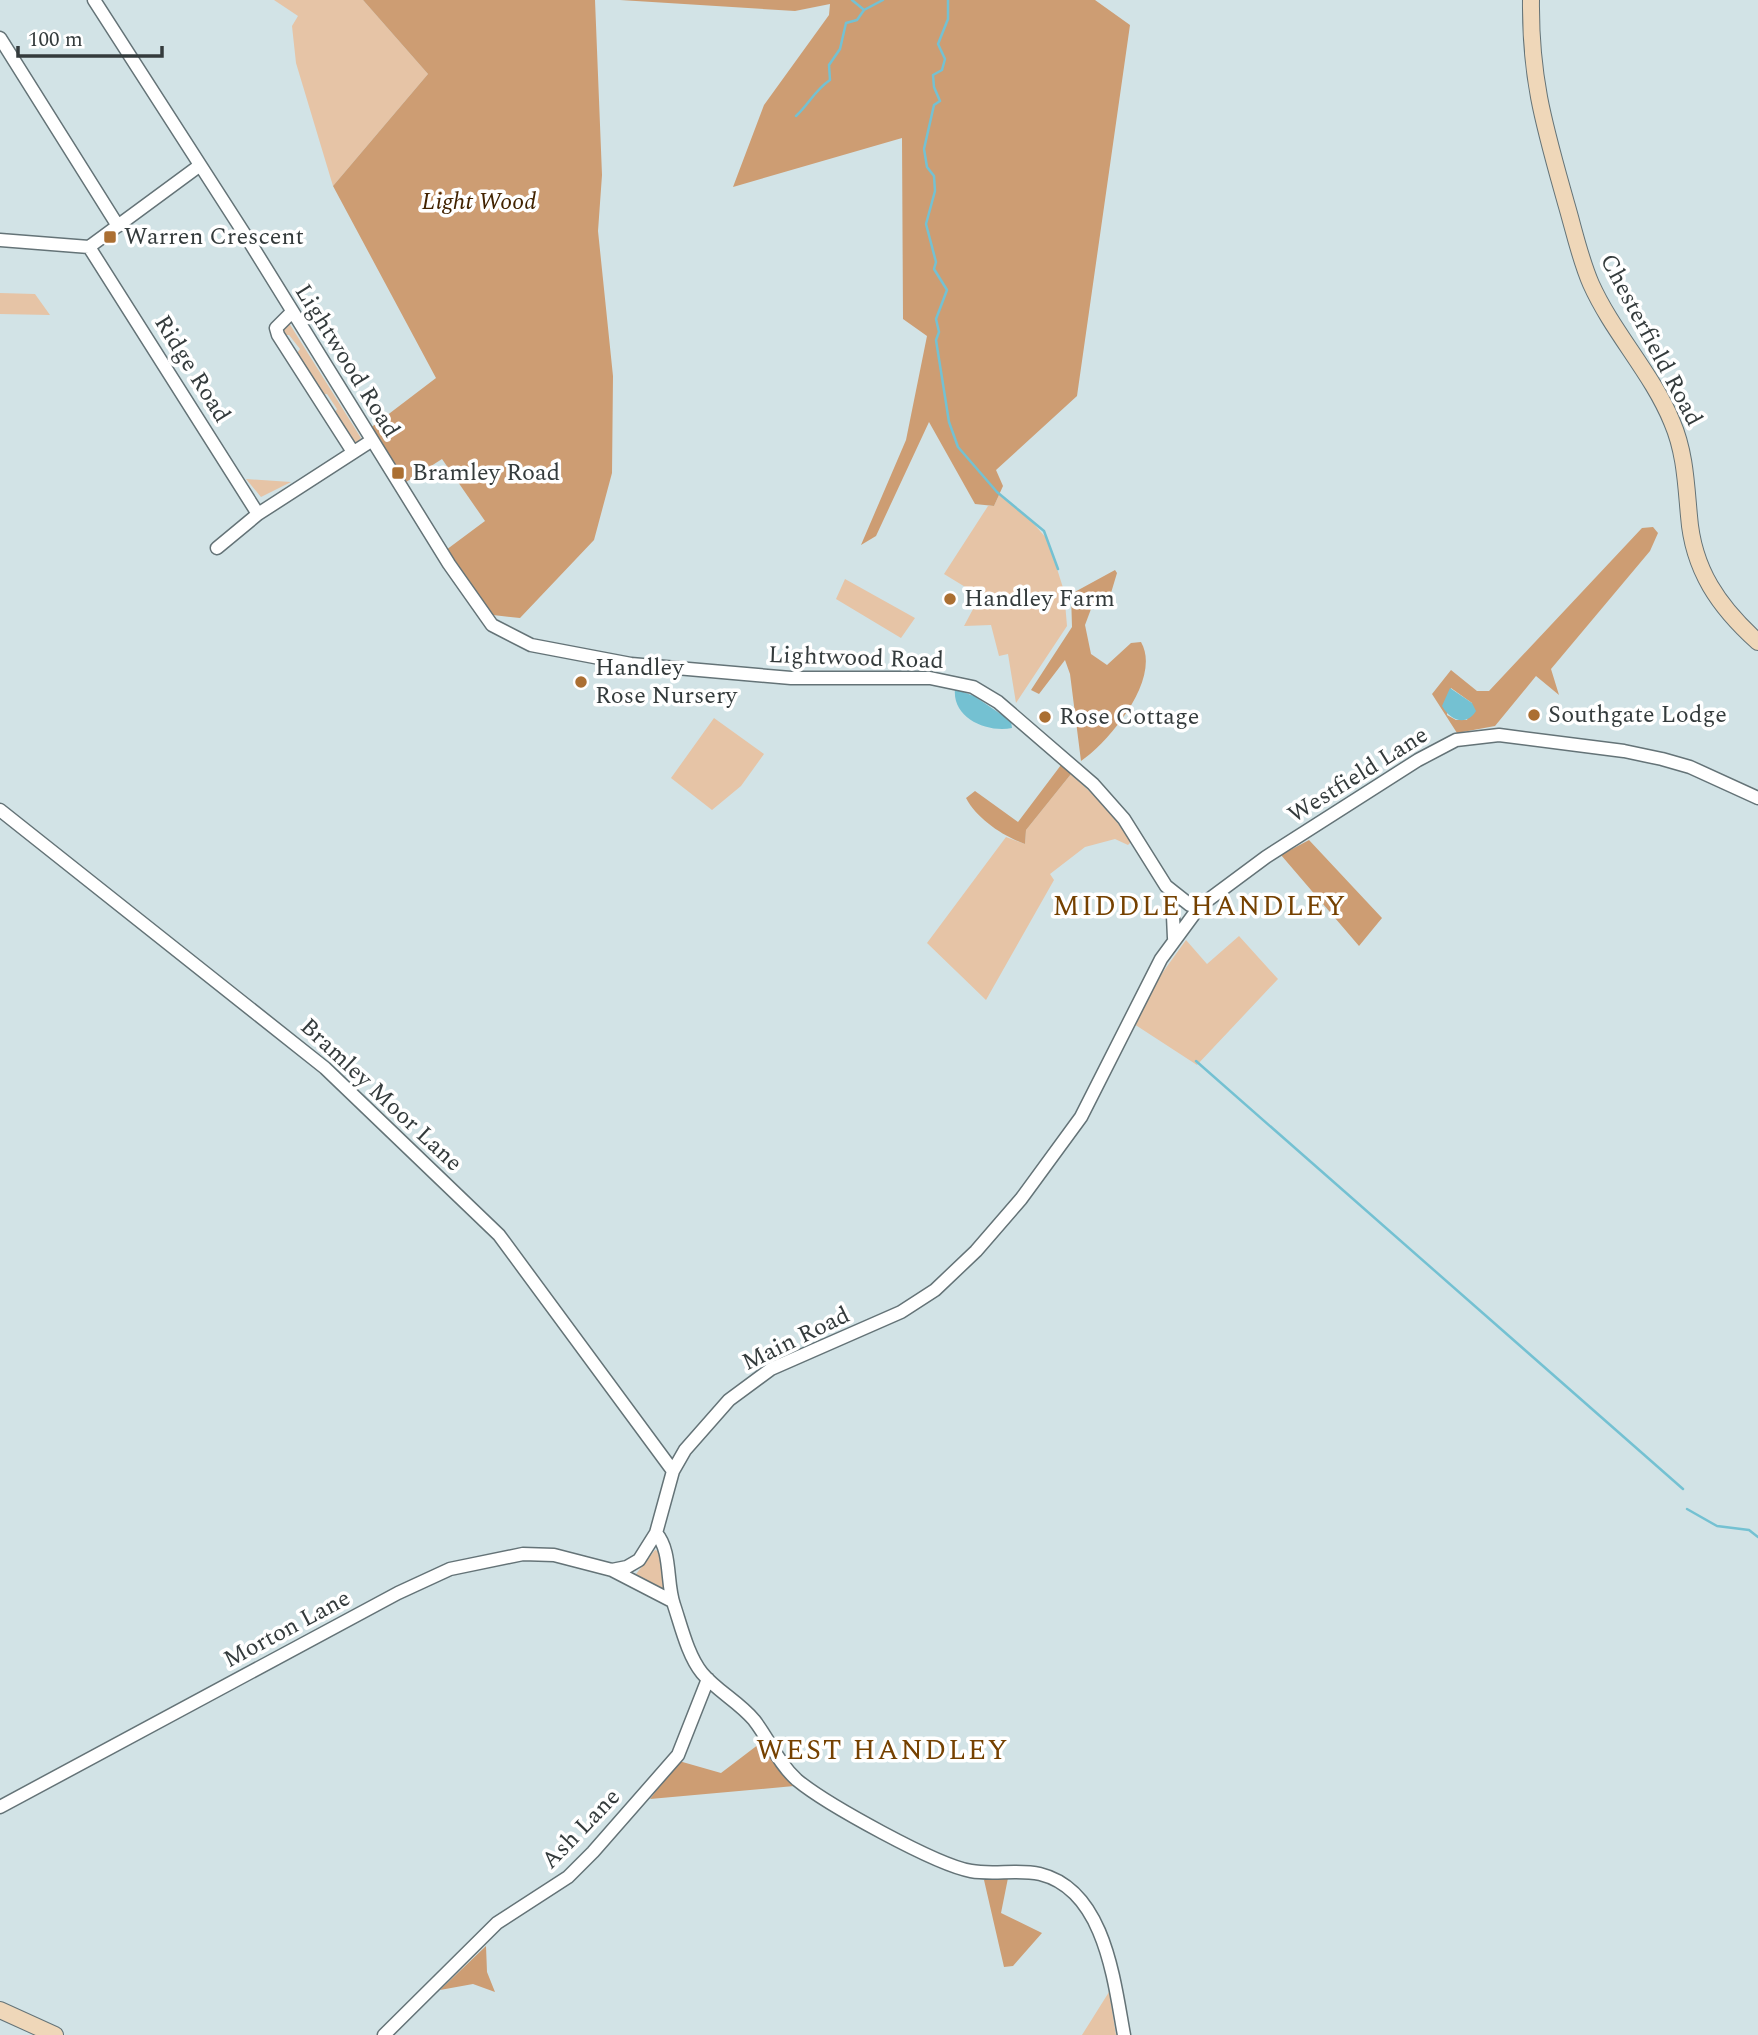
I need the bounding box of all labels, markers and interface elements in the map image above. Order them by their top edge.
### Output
scale bar [18,14,161,58]
text: 100 m [28,24,83,56]
park label: Light Wood [422,184,536,220]
place label: Warren Crescent [124,219,304,255]
marker: Warren Crescent [102,229,118,245]
street label: Chesterfield Road [1590,247,1712,433]
street label: Lightwood Road [285,277,409,445]
street label: Ridge Road [145,308,239,430]
place label: Bramley Road [412,455,560,491]
marker: Bramley Road [390,465,406,481]
place label: Handley Farm [964,581,1115,617]
marker: Handley Farm [942,591,958,607]
street label: Lightwood Road [768,637,944,679]
place label: Handley Rose Nursery [595,650,738,714]
marker: Handley Rose Nursery [573,674,589,690]
place label: Southgate Lodge [1548,697,1727,733]
place label: Rose Cottage [1059,699,1199,735]
marker: Southgate Lodge [1526,707,1542,723]
marker: Rose Cottage [1037,709,1053,725]
street label: Westfield Lane [1281,717,1435,833]
district label: MIDDLE HANDLEY [1053,885,1347,928]
street label: Bramley Moor Lane [291,1010,471,1180]
street label: Main Road [736,1297,856,1381]
street label: Morton Lane [217,1580,357,1678]
district label: WEST HANDLEY [756,1729,1010,1772]
street label: Ash Lane [533,1780,629,1878]

